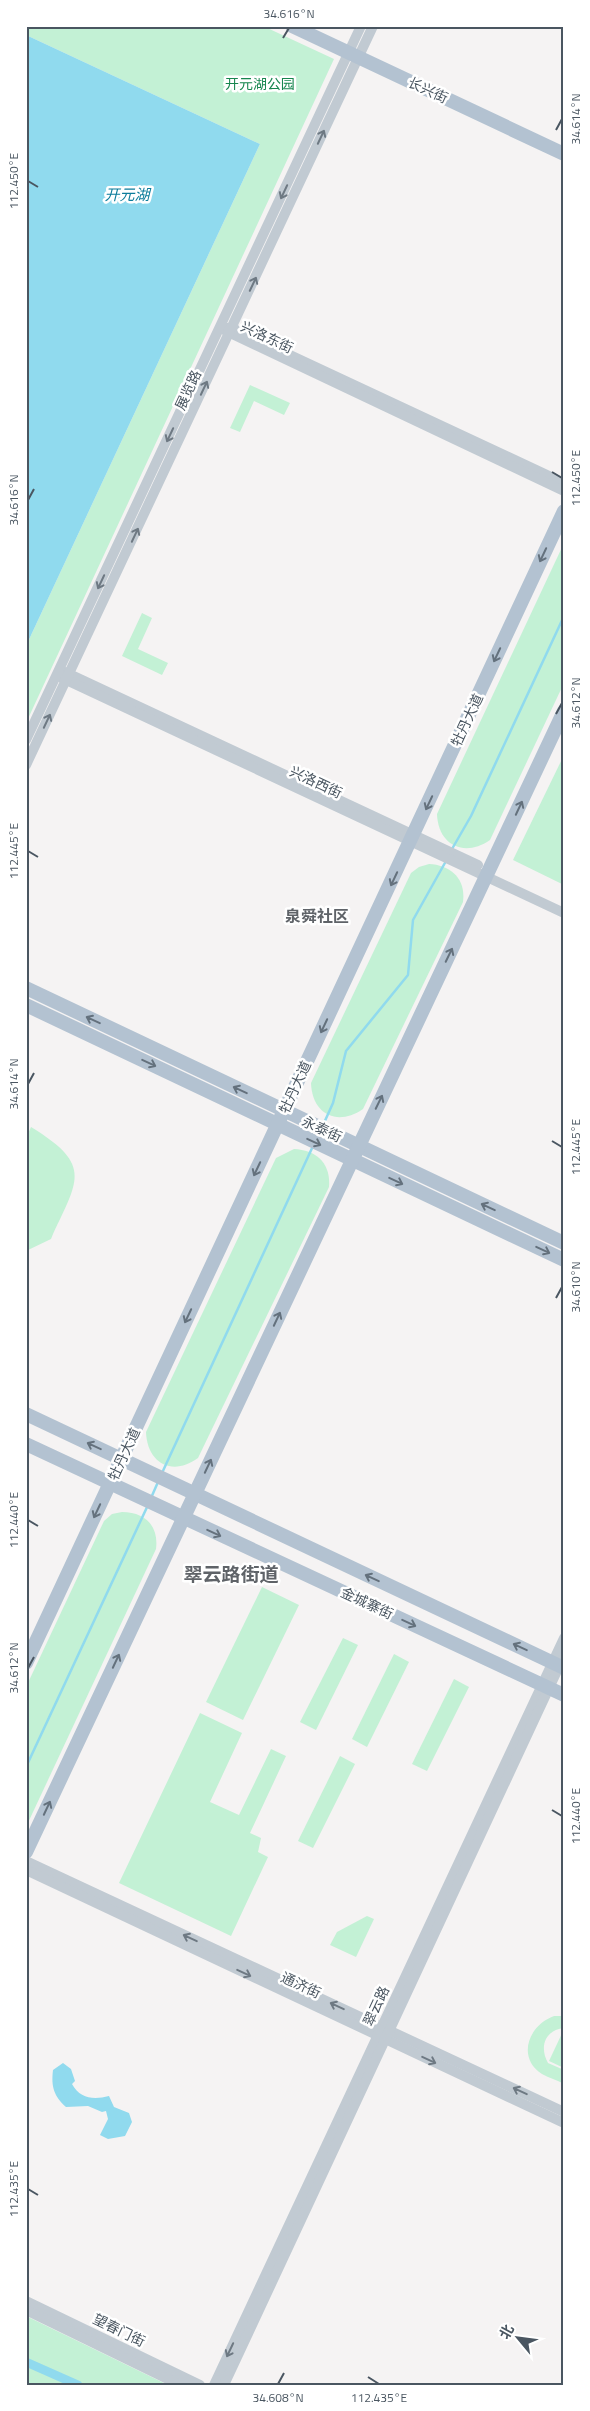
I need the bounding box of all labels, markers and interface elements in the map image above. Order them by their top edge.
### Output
text: 34.616°N [263,4,315,23]
street label: 长兴街 [405,71,452,108]
park label: 开元湖公园 [225,73,295,94]
text: 34.614°N [566,93,585,145]
one-way arrow [317,129,327,144]
text: 112.450°E [4,153,23,209]
water label: 开元湖 [104,183,151,206]
one-way arrow [279,184,288,199]
one-way arrow [248,277,258,292]
street label: 兴洛东街 [237,315,297,358]
street label: 展览路 [169,366,206,413]
one-way arrow [200,381,209,396]
one-way arrow [165,427,175,442]
text: 112.450°E [566,450,585,506]
text: 34.616°N [4,474,23,526]
one-way arrow [131,528,140,543]
one-way arrow [538,547,548,562]
one-way arrow [96,574,105,589]
one-way arrow [492,647,502,662]
text: 34.612°N [566,677,585,729]
street label: 牡丹大道 [445,690,488,750]
one-way arrow [43,714,52,729]
street label: 兴洛西街 [286,760,346,803]
one-way arrow [424,795,434,810]
one-way arrow [514,801,524,816]
text: 112.445°E [4,823,23,879]
one-way arrow [388,871,398,886]
district label: 泉舜社区 [285,904,349,928]
one-way arrow [445,948,455,963]
one-way arrow [86,1015,101,1024]
one-way arrow [319,1018,328,1033]
street label: 牡丹大道 [273,1057,316,1117]
text: 34.614°N [4,1058,23,1110]
one-way arrow [141,1059,156,1069]
one-way arrow [233,1085,248,1094]
one-way arrow [375,1095,384,1110]
street label: 永泰街 [299,1110,346,1147]
text: 112.445°E [566,1119,585,1175]
one-way arrow [306,1137,321,1147]
one-way arrow [251,1161,261,1176]
one-way arrow [388,1176,403,1186]
one-way arrow [481,1202,496,1212]
one-way arrow [535,1245,550,1255]
text: 34.610°N [566,1261,585,1313]
one-way arrow [183,1308,192,1323]
one-way arrow [272,1312,282,1327]
street label: 牡丹大道 [102,1424,145,1484]
one-way arrow [87,1441,102,1451]
one-way arrow [204,1459,213,1474]
text: 112.440°E [4,1492,23,1548]
one-way arrow [92,1503,102,1518]
one-way arrow [206,1528,221,1538]
district label: 翠云路街道 [183,1559,279,1588]
one-way arrow [365,1573,380,1583]
street label: 金城寨街 [337,1581,397,1624]
one-way arrow [401,1619,416,1628]
one-way arrow [513,1641,528,1651]
text: 34.612°N [4,1642,23,1694]
one-way arrow [112,1654,122,1669]
text: 112.440°E [566,1788,585,1844]
one-way arrow [43,1801,52,1816]
one-way arrow [183,1932,198,1942]
street label: 通济街 [278,1966,325,2003]
one-way arrow [236,1969,251,1979]
street label: 翠云路 [357,1982,394,2029]
one-way arrow [330,2001,345,2010]
one-way arrow [421,2056,436,2065]
one-way arrow [513,2086,528,2096]
text: 112.435°E [4,2161,23,2217]
street label: 望春门街 [89,2308,149,2351]
north arrow [492,2314,542,2364]
text: 北 [494,2320,519,2343]
one-way arrow [225,2342,235,2357]
text: 34.608°N [252,2388,304,2407]
text: 112.435°E [351,2388,407,2407]

